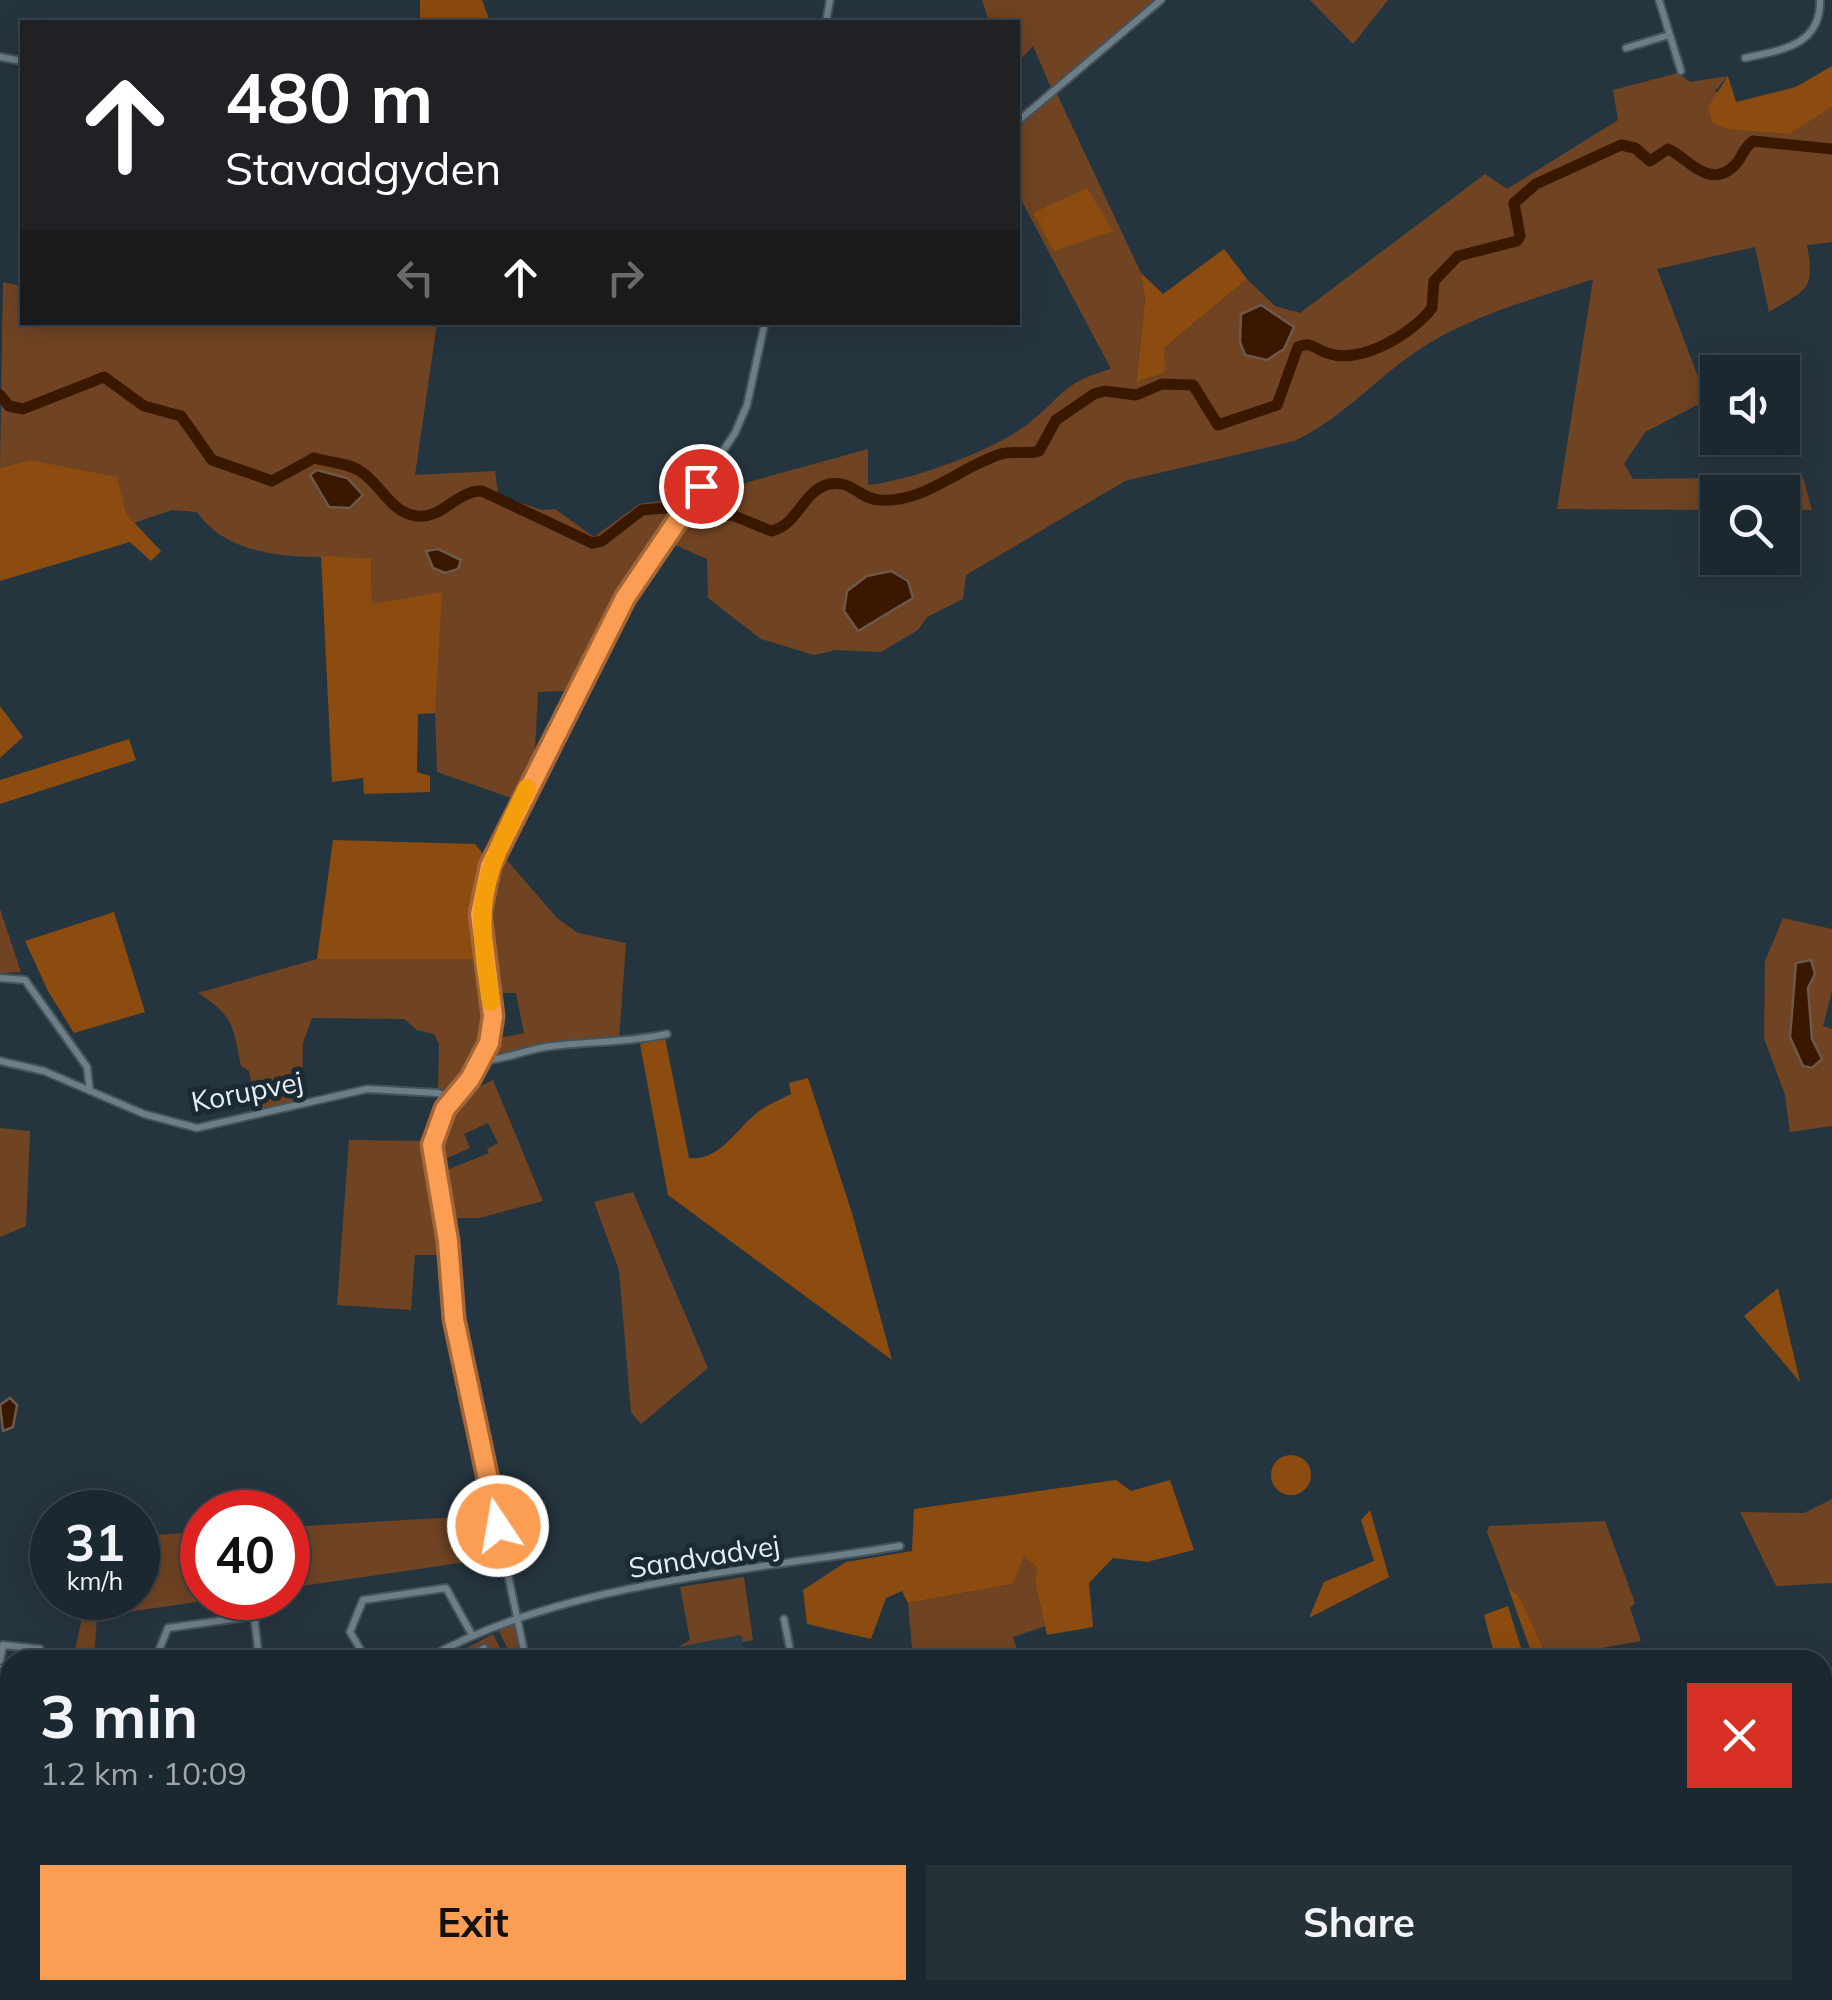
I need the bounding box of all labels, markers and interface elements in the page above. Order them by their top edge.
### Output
text: 480 m [225,53,433,141]
icon: ahead [60,60,190,190]
text: Stavadgyden [225,140,501,196]
icon: left [388,250,443,305]
icon: ahead [493,250,548,305]
icon: right [598,250,653,305]
map controls [1700,355,1800,575]
button: sound [1700,355,1800,455]
pin [659,444,744,529]
icon: arrive [674,459,729,514]
button: search [1700,475,1800,575]
street label: Korupvej [188,1063,306,1119]
position arrow [446,1474,550,1578]
speed limit sign: 40 [180,1490,310,1620]
text: 31 [65,1511,125,1574]
street label: Sandvadvej [626,1527,782,1585]
text: km/h [67,1565,123,1596]
text: 3 min [40,1678,198,1753]
button: close [1687,1683,1792,1788]
text: 1.2 km · 10:09 [40,1753,247,1793]
button: Exit [40,1865,906,1980]
button: Share [926,1865,1792,1980]

